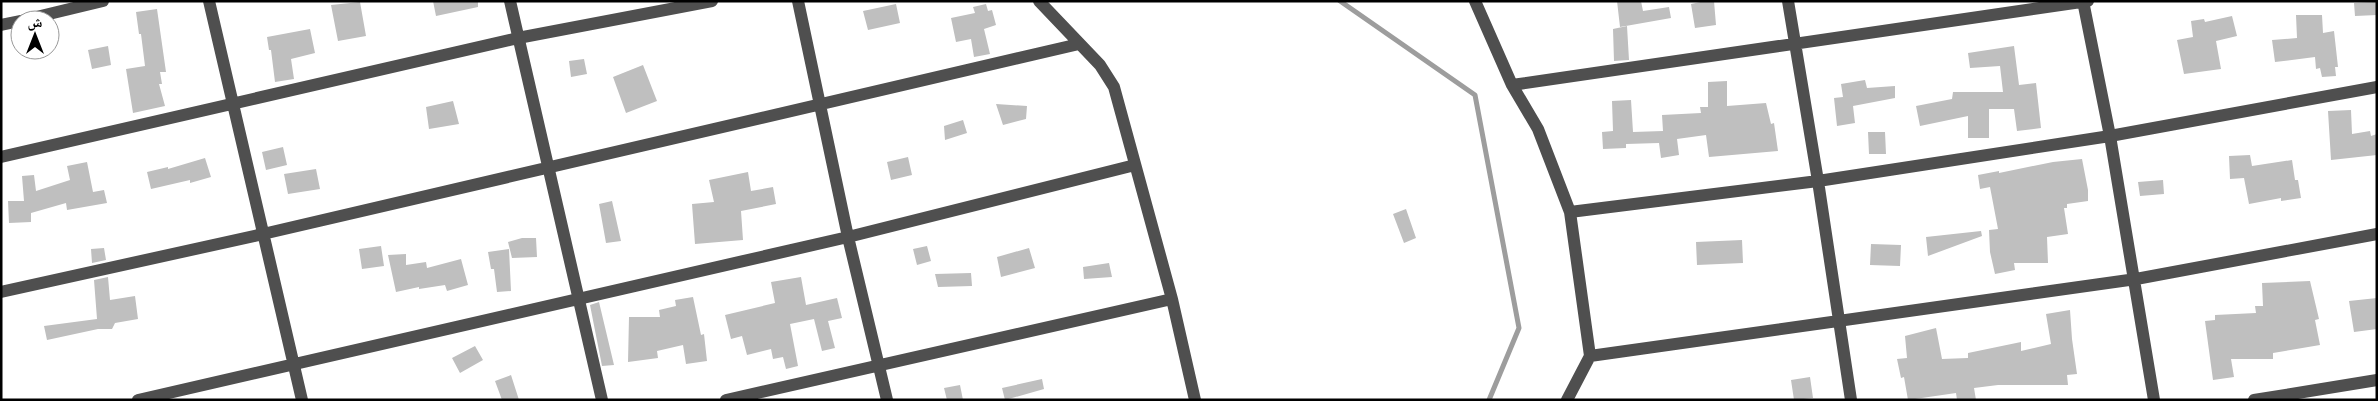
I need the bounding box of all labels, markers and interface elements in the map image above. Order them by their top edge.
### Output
north arrow [10,10,60,60]
text: ش [28,15,43,32]

